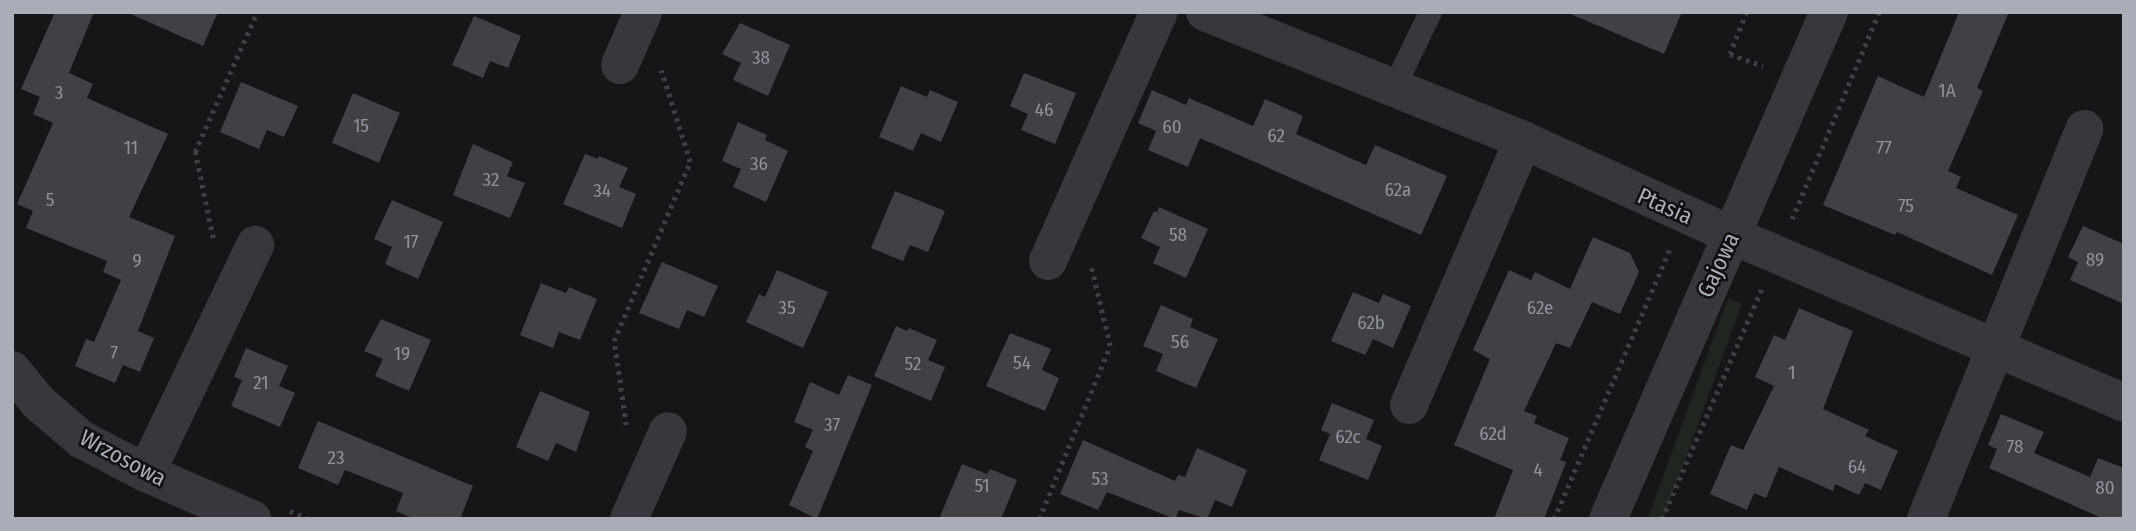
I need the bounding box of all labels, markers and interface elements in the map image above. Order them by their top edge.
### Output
house number: 38 [752,47,770,69]
house number: 1A [1938,80,1956,102]
house number: 3 [55,82,63,104]
house number: 46 [1035,99,1053,121]
house number: 15 [353,115,369,137]
house number: 60 [1162,116,1182,138]
house number: 62 [1267,125,1285,147]
house number: 11 [124,137,138,159]
house number: 77 [1876,137,1892,159]
house number: 36 [750,153,768,175]
house number: 32 [483,169,499,191]
house number: 62a [1385,179,1411,201]
house number: 34 [593,180,611,202]
street label: Ptasia [1633,182,1697,230]
house number: 5 [46,189,54,211]
house number: 75 [1898,195,1914,217]
house number: 58 [1169,224,1187,246]
street label: Gajowa [1691,228,1745,302]
house number: 17 [403,231,419,253]
house number: 89 [2086,249,2104,271]
house number: 9 [132,250,142,272]
house number: 35 [778,297,796,319]
house number: 62e [1527,297,1553,319]
house number: 62b [1357,312,1385,334]
house number: 56 [1171,331,1189,353]
house number: 7 [110,342,118,364]
house number: 19 [394,343,410,365]
house number: 54 [1013,352,1031,374]
house number: 52 [905,353,921,375]
house number: 1 [1788,362,1796,384]
house number: 21 [253,372,269,394]
house number: 37 [824,414,840,436]
house number: 62d [1479,423,1507,445]
street label: Wrzosowa [75,424,171,492]
house number: 62c [1335,426,1361,448]
house number: 78 [2007,436,2023,458]
house number: 23 [328,447,344,469]
house number: 64 [1848,456,1866,478]
house number: 4 [1533,459,1543,481]
house number: 53 [1091,468,1109,490]
house number: 51 [974,475,990,497]
house number: 80 [2095,477,2115,499]

